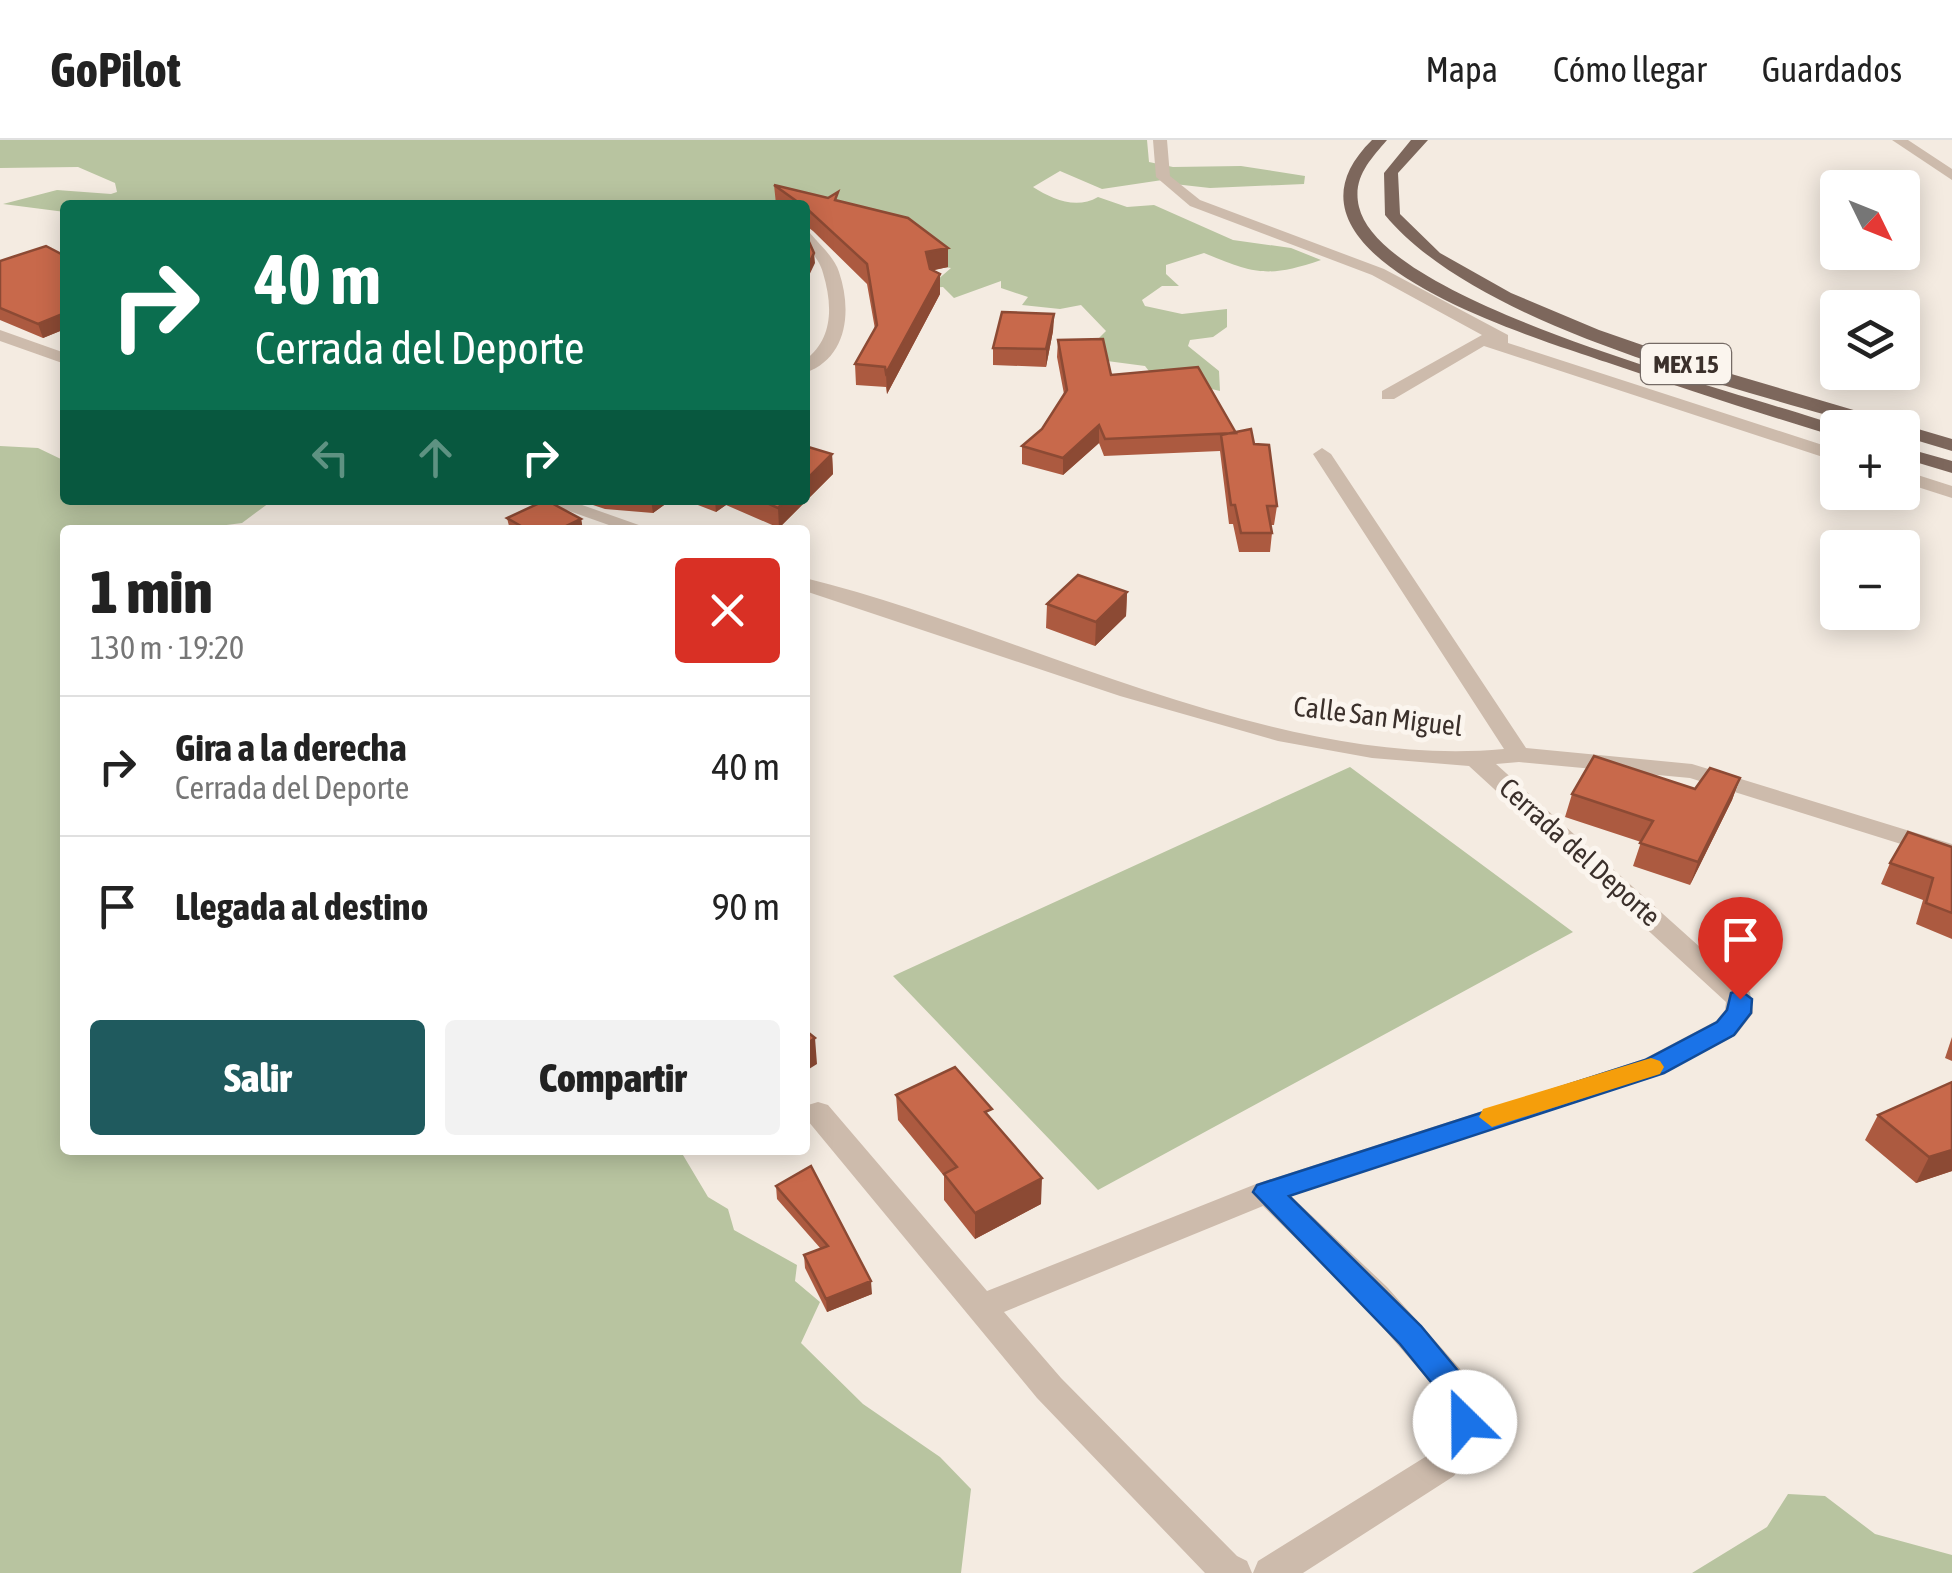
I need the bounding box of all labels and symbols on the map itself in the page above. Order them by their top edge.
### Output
north arrow [1820,170,1920,270]
road number: MEX 15 [1641,344,1731,384]
street label: Calle San Miguel [1292,690,1465,742]
street label: Cerrada del Deporte [1493,772,1667,932]
pin [1698,897,1783,1000]
position arrow [1413,1370,1517,1474]

